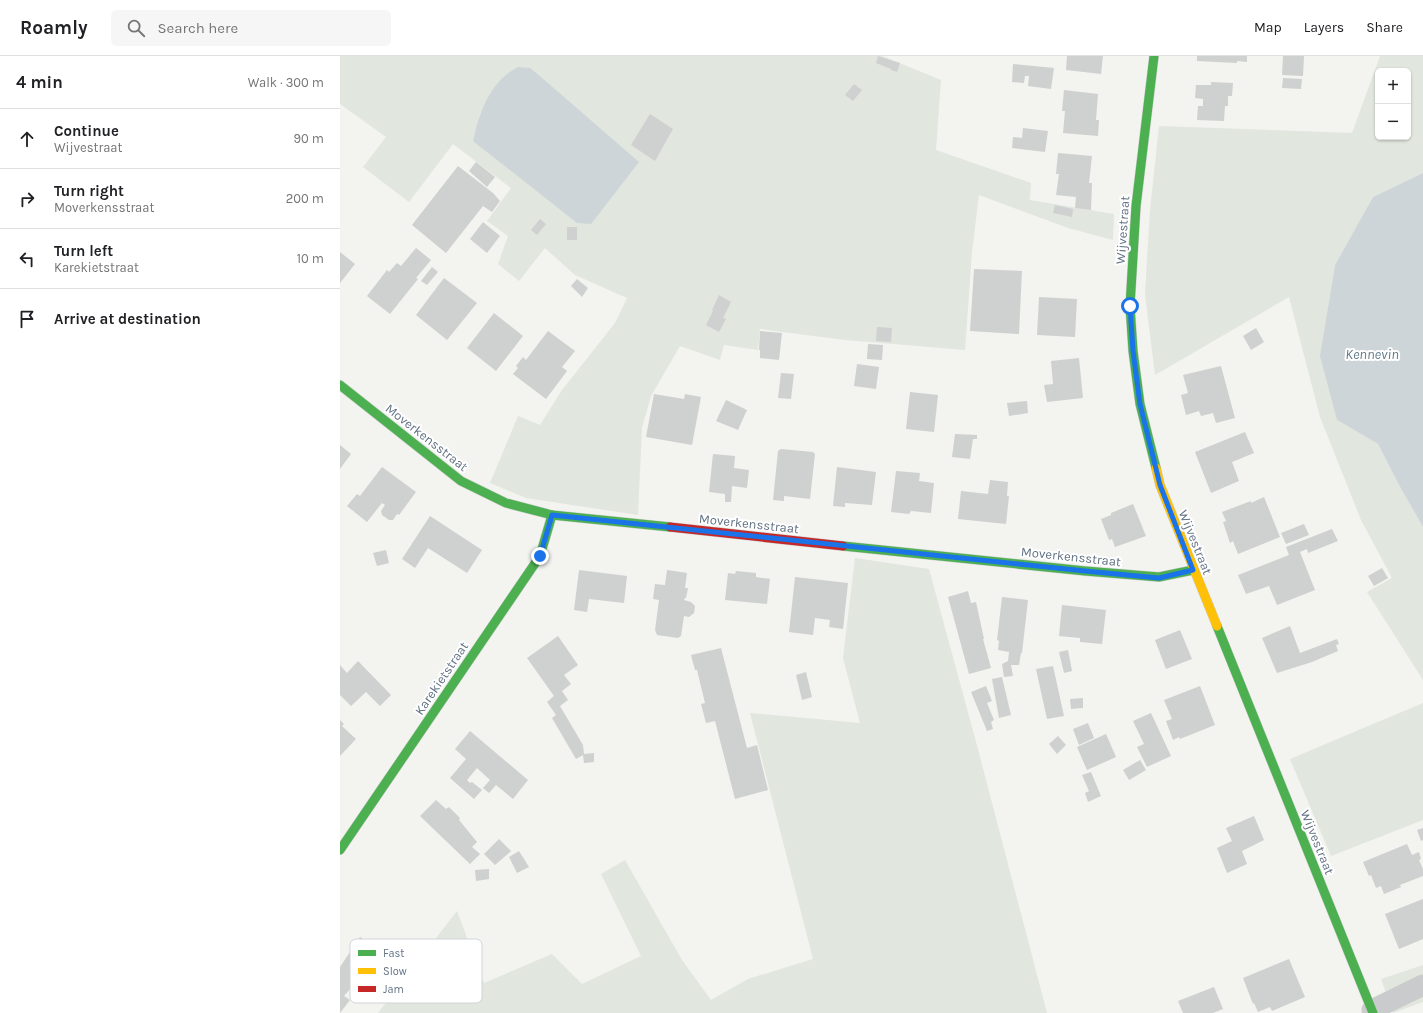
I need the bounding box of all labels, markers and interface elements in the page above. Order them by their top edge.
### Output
search box [111,10,391,46]
text: Roamly [20,17,87,39]
icon: search [125,17,147,39]
text: Search here [157,19,238,37]
text: Map [1254,19,1282,36]
text: Layers [1304,19,1344,36]
text: Share [1366,19,1403,36]
map controls [1375,68,1411,140]
button: + [1375,68,1411,104]
text: 4 min [16,72,63,92]
text: Walk · 300 m [248,75,324,90]
button: − [1375,104,1411,140]
text: Continue [54,122,119,140]
icon: ahead [16,128,38,150]
text: 90 m [293,131,324,146]
text: Wijvestraat [54,140,122,155]
text: Turn right [54,182,124,200]
icon: right [16,188,38,210]
text: 200 m [286,191,324,206]
street label: Wijvestraat [1113,195,1132,265]
text: Moverkensstraat [54,200,154,215]
text: Turn left [54,242,113,260]
icon: left [16,248,38,270]
text: 10 m [297,251,324,266]
text: Karekietstraat [54,260,139,275]
route start [1121,297,1139,315]
icon: arrive [16,308,38,330]
text: Arrive at destination [54,310,201,328]
water label: Kennevin [1345,346,1399,363]
street label: Moverkensstraat [383,401,471,474]
street label: Wijvestraat [1176,508,1215,577]
street label: Moverkensstraat [698,511,800,536]
street label: Moverkensstraat [1020,544,1122,569]
route end [531,547,549,565]
street label: Karekietstraat [411,639,471,718]
street label: Wijvestraat [1298,808,1337,877]
legend [350,939,482,1003]
text: Fast [383,947,404,960]
text: Slow [383,965,407,978]
text: Jam [383,983,404,996]

